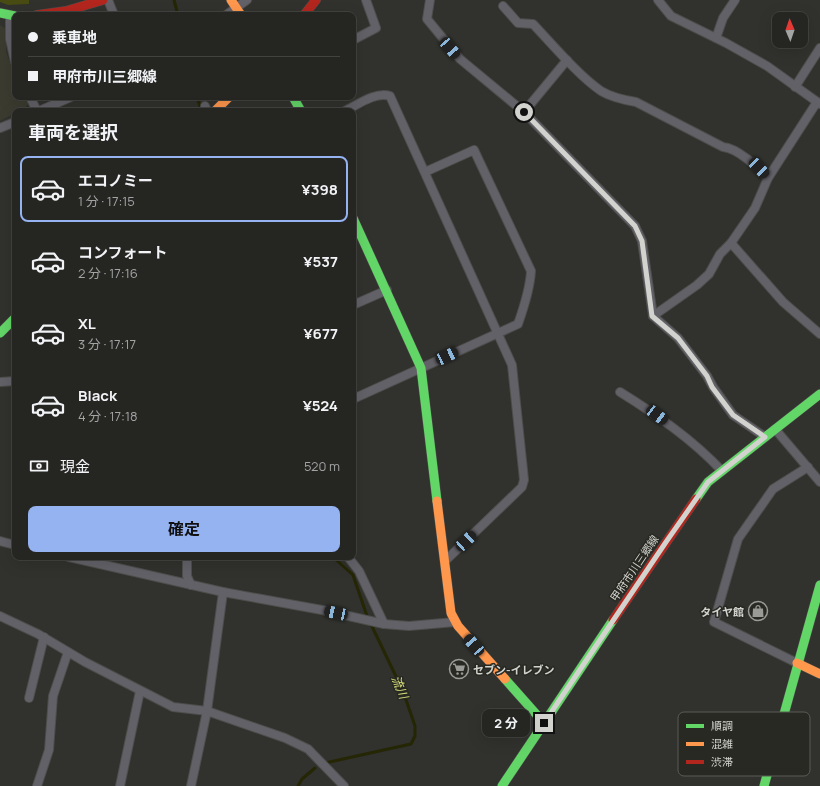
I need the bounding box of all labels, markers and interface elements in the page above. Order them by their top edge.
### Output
north arrow [772,12,808,48]
map controls [772,12,808,48]
text: 乗車地 [52,27,97,48]
car [438,35,462,61]
text: 甲府市川三郷線 [52,66,157,87]
route start [515,103,533,121]
text: 車両を選択 [28,120,118,144]
car [746,155,772,181]
text: エコノミー [78,170,153,191]
icon: car [30,171,66,207]
text: ¥398 [302,179,338,200]
text: 1 分 · 17:15 [78,192,135,210]
text: コンフォート [78,242,168,263]
icon: car [30,243,66,279]
text: ¥537 [303,251,338,272]
text: 2 分 · 17:16 [78,264,138,282]
text: XL [78,313,96,334]
icon: car [30,315,66,351]
text: ¥677 [303,323,338,344]
text: 3 分 · 17:17 [78,335,136,353]
car [434,345,460,367]
text: Black [78,385,117,406]
icon: car [30,387,66,423]
text: ¥524 [303,395,338,416]
car [644,403,670,427]
text: 4 分 · 17:18 [78,407,138,425]
icon: cash [28,455,50,477]
text: 現金 [60,456,90,477]
text: 520 m [304,457,340,475]
button: 確定 [28,506,340,552]
car [453,528,479,554]
street label: 甲府市川三郷線 [606,532,662,604]
shop icon: タイヤ館 [747,600,769,622]
place label: タイヤ館 [700,604,744,619]
car [323,605,349,621]
car [462,632,486,658]
supermarket icon: セブン-イレブン [448,658,470,680]
place label: セブン-イレブン [473,662,555,677]
water label: 流川 [387,673,413,703]
callout: 2 分 [482,709,530,737]
legend [678,712,810,776]
text: 2 分 [494,714,518,732]
route end [535,714,553,732]
text: 順調 [711,718,733,733]
text: 混雑 [711,736,733,751]
text: 渋滞 [711,754,733,769]

